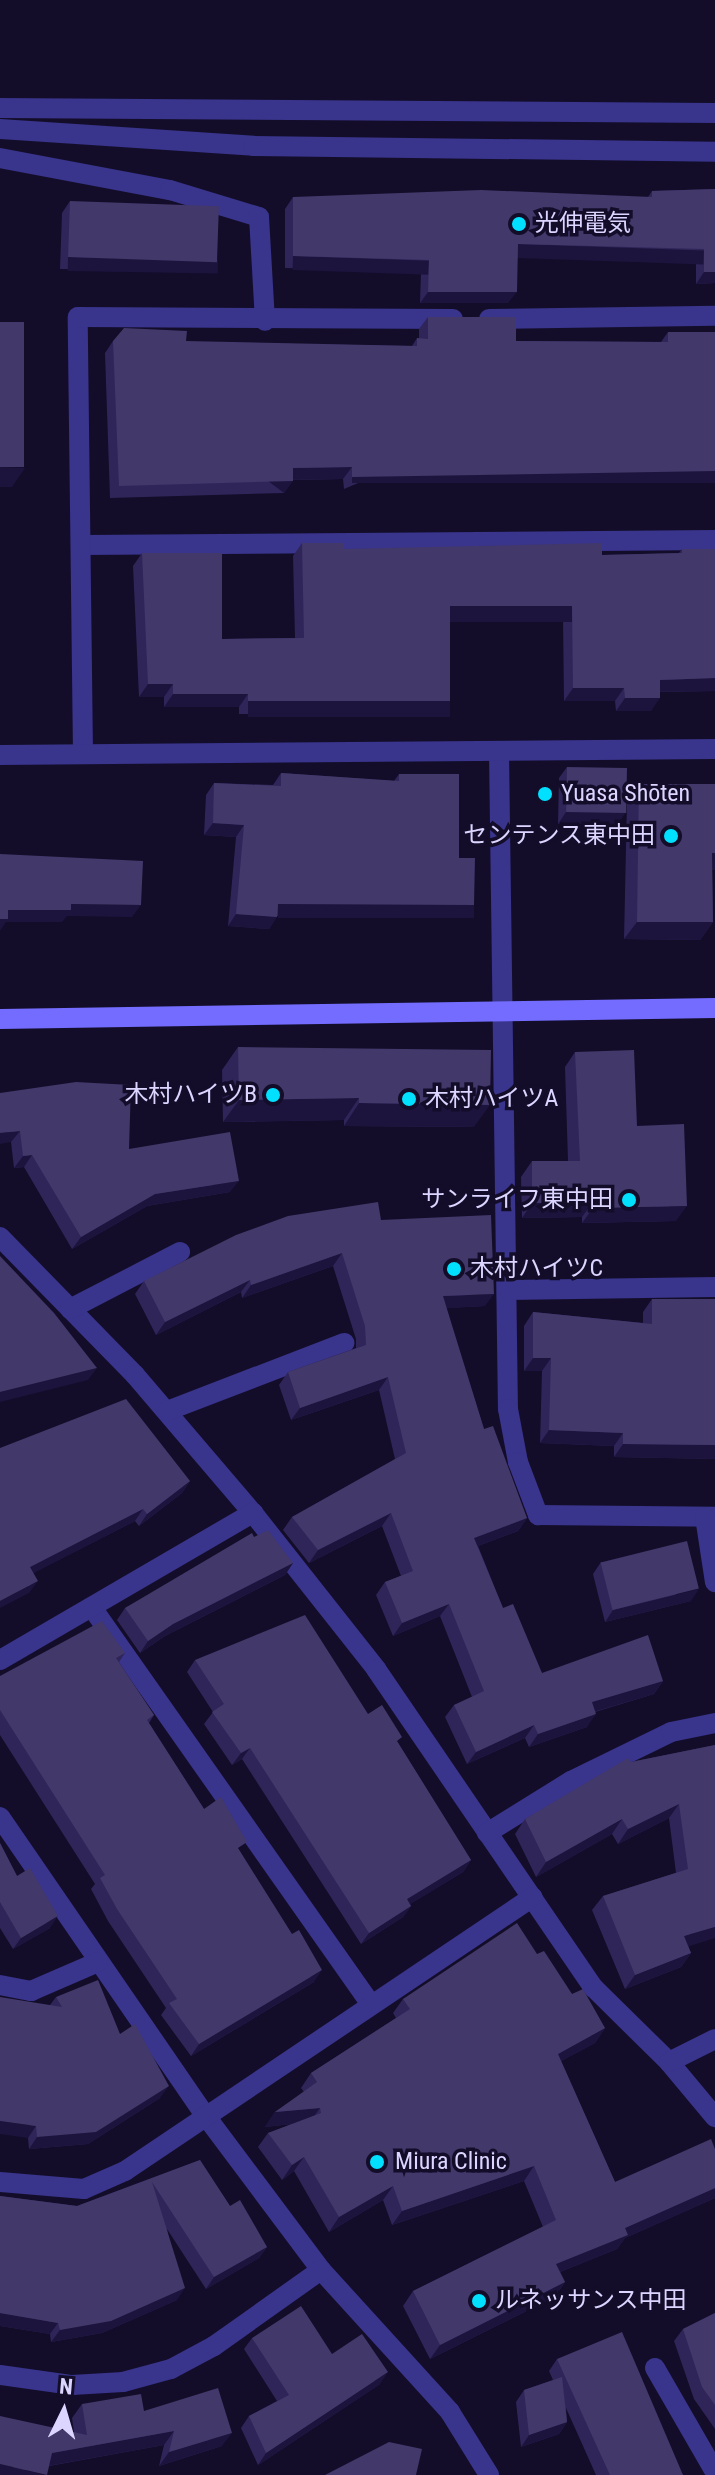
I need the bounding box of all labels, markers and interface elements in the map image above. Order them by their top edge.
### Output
place label: 光伸電気 [535,210,631,238]
marker: 光伸電気 [510,215,528,233]
place label: Yuasa Shōten [561,780,690,808]
marker: Yuasa Shōten [536,785,554,803]
place label: センテンス東中田 [463,822,655,850]
marker: センテンス東中田 [662,827,680,845]
place label: 木村ハイツB [124,1081,257,1109]
place label: 木村ハイツA [425,1085,559,1113]
marker: 木村ハイツB [264,1086,282,1104]
marker: 木村ハイツA [400,1090,418,1108]
place label: サンライフ東中田 [421,1186,613,1214]
marker: サンライフ東中田 [620,1191,638,1209]
place label: 木村ハイツC [470,1255,604,1283]
marker: 木村ハイツC [445,1260,463,1278]
place label: Miura Clinic [395,2148,507,2176]
marker: Miura Clinic [366,2151,388,2173]
place label: ルネッサンス中田 [495,2287,687,2315]
marker: ルネッサンス中田 [470,2292,488,2310]
north arrow [24,2371,104,2451]
text: N [58,2374,74,2400]

